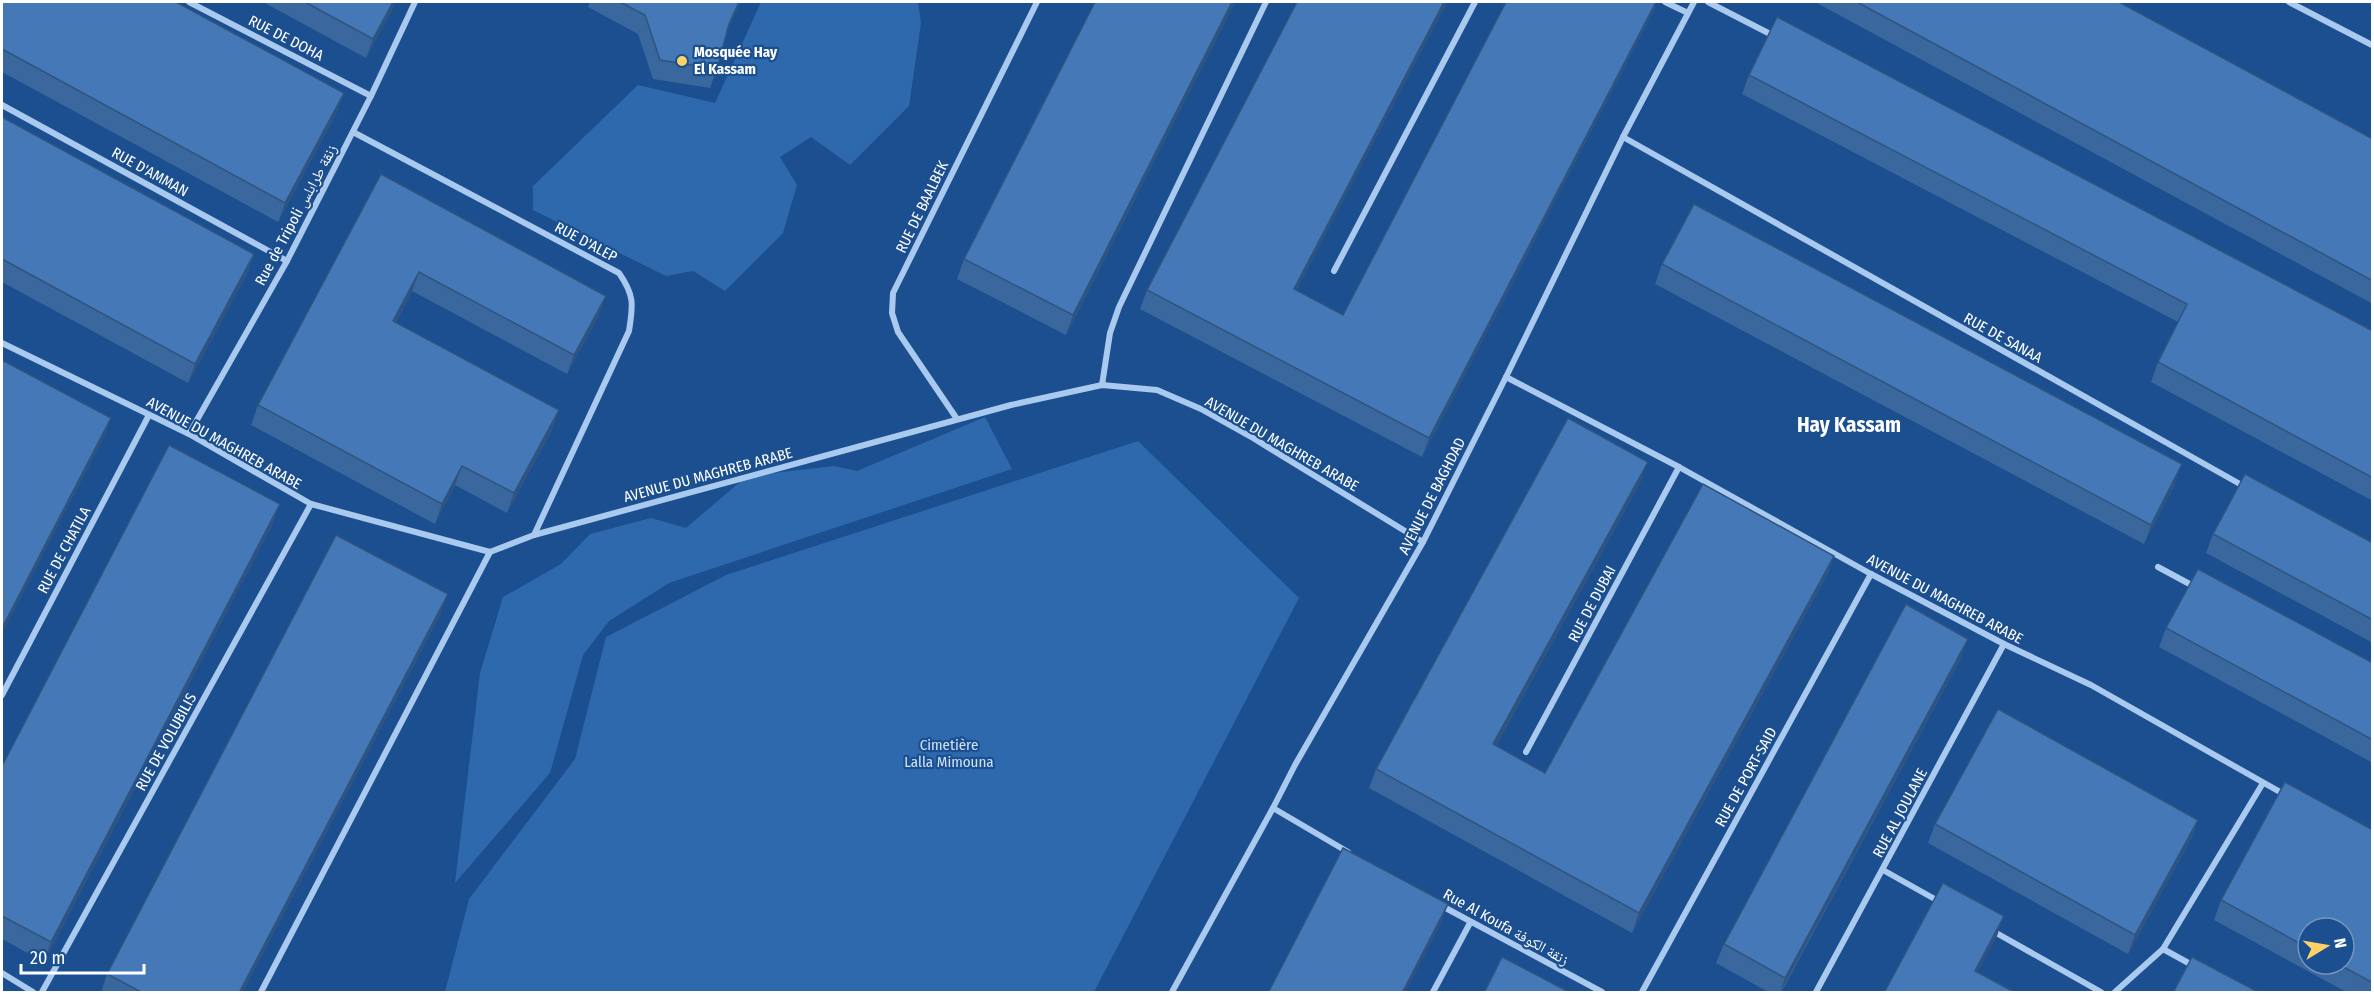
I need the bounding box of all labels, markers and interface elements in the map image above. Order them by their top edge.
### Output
street label: RUE DE DOHA [245,11,327,65]
place label: Mosquée Hay El Kassam [694,43,778,78]
marker: Mosquée Hay El Kassam [675,54,689,68]
street label: Rue de Tripoli زنقة طرابلس [251,141,342,289]
street label: RUE D'AMMAN [108,144,192,200]
street label: RUE DE BAALBEK [892,158,952,256]
street label: RUE D'ALEP [552,218,620,266]
street label: RUE DE SANAA [1961,309,2045,367]
street label: AVENUE DU MAGHREB ARABE [143,393,305,493]
street label: AVENUE DU MAGHREB ARABE [1202,393,1362,495]
district label: Hay Kassam [1797,412,1901,438]
street label: AVENUE DE BAGHDAD [1395,435,1469,557]
street label: AVENUE DU MAGHREB ARABE [622,444,794,506]
street label: RUE DE CHATILA [34,503,95,597]
street label: AVENUE DU MAGHREB ARABE [1864,550,2026,648]
street label: RUE DE DUBAI [1564,563,1620,645]
street label: RUE DE VOLUBILIS [132,690,200,794]
street label: RUE DE PORT-SAID [1711,724,1781,830]
park label: Cimetière Lalla Mimouna [904,736,994,771]
street label: RUE AL JOULANE [1869,765,1931,861]
street label: Rue Al Koufa زنقة الكوفة [1440,885,1572,969]
north arrow [2296,916,2356,976]
scale bar [21,937,144,975]
text: N [2330,937,2350,950]
text: 20 m [30,947,65,969]

